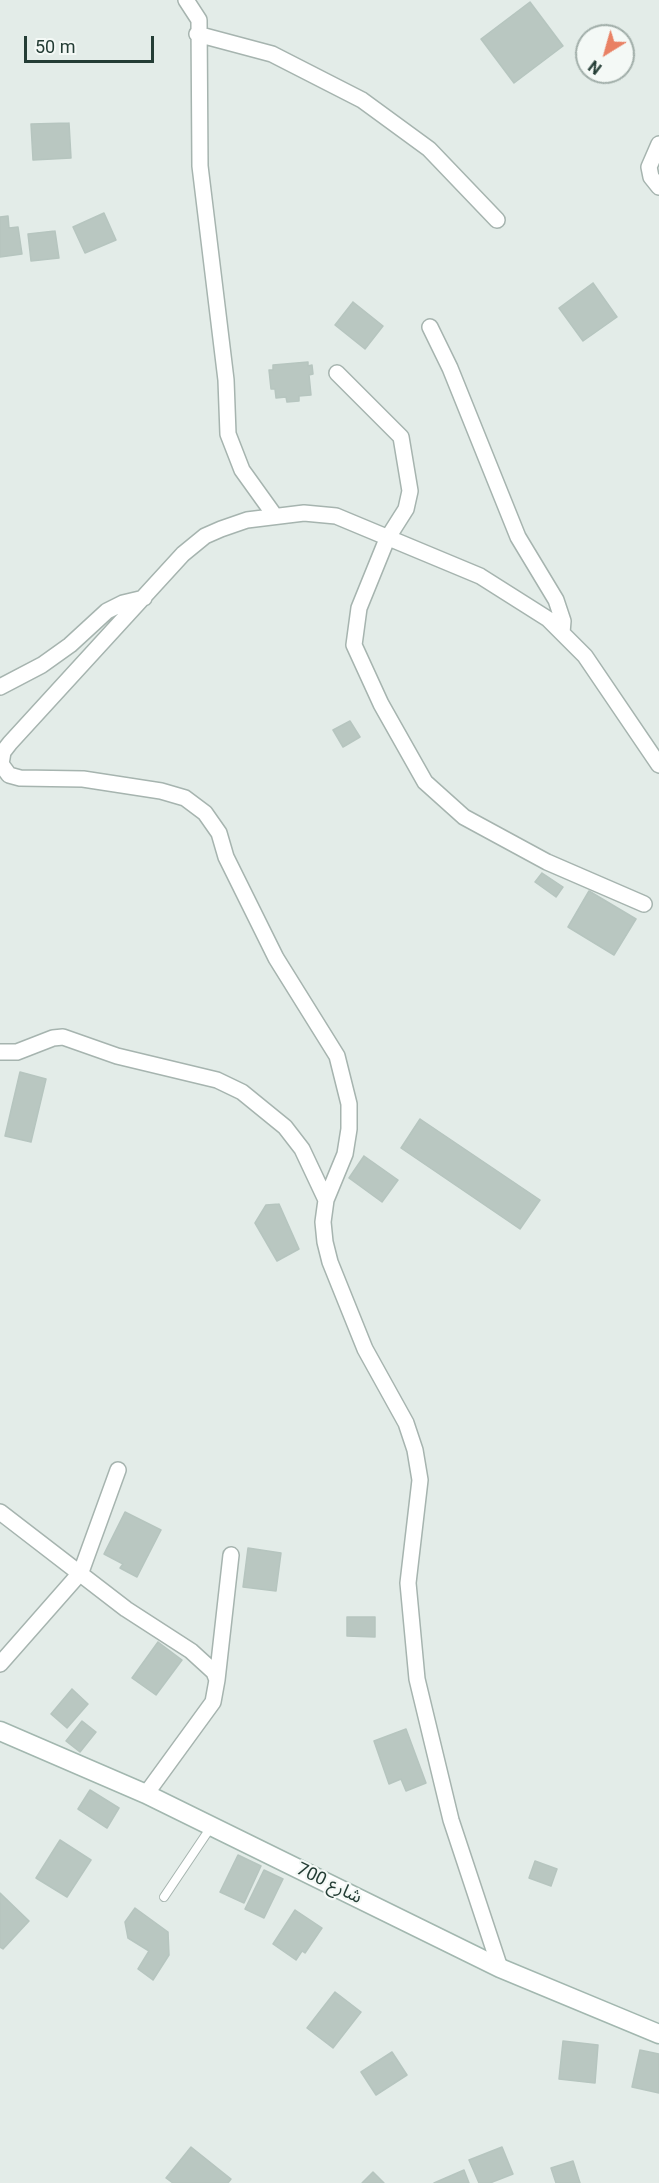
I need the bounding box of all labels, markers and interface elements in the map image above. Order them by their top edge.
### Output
scale bar [27,24,158,62]
north arrow [575,24,635,84]
text: 50 m [35,36,75,57]
text: N [585,56,605,78]
street label: شارع 700 [293,1859,365,1909]

